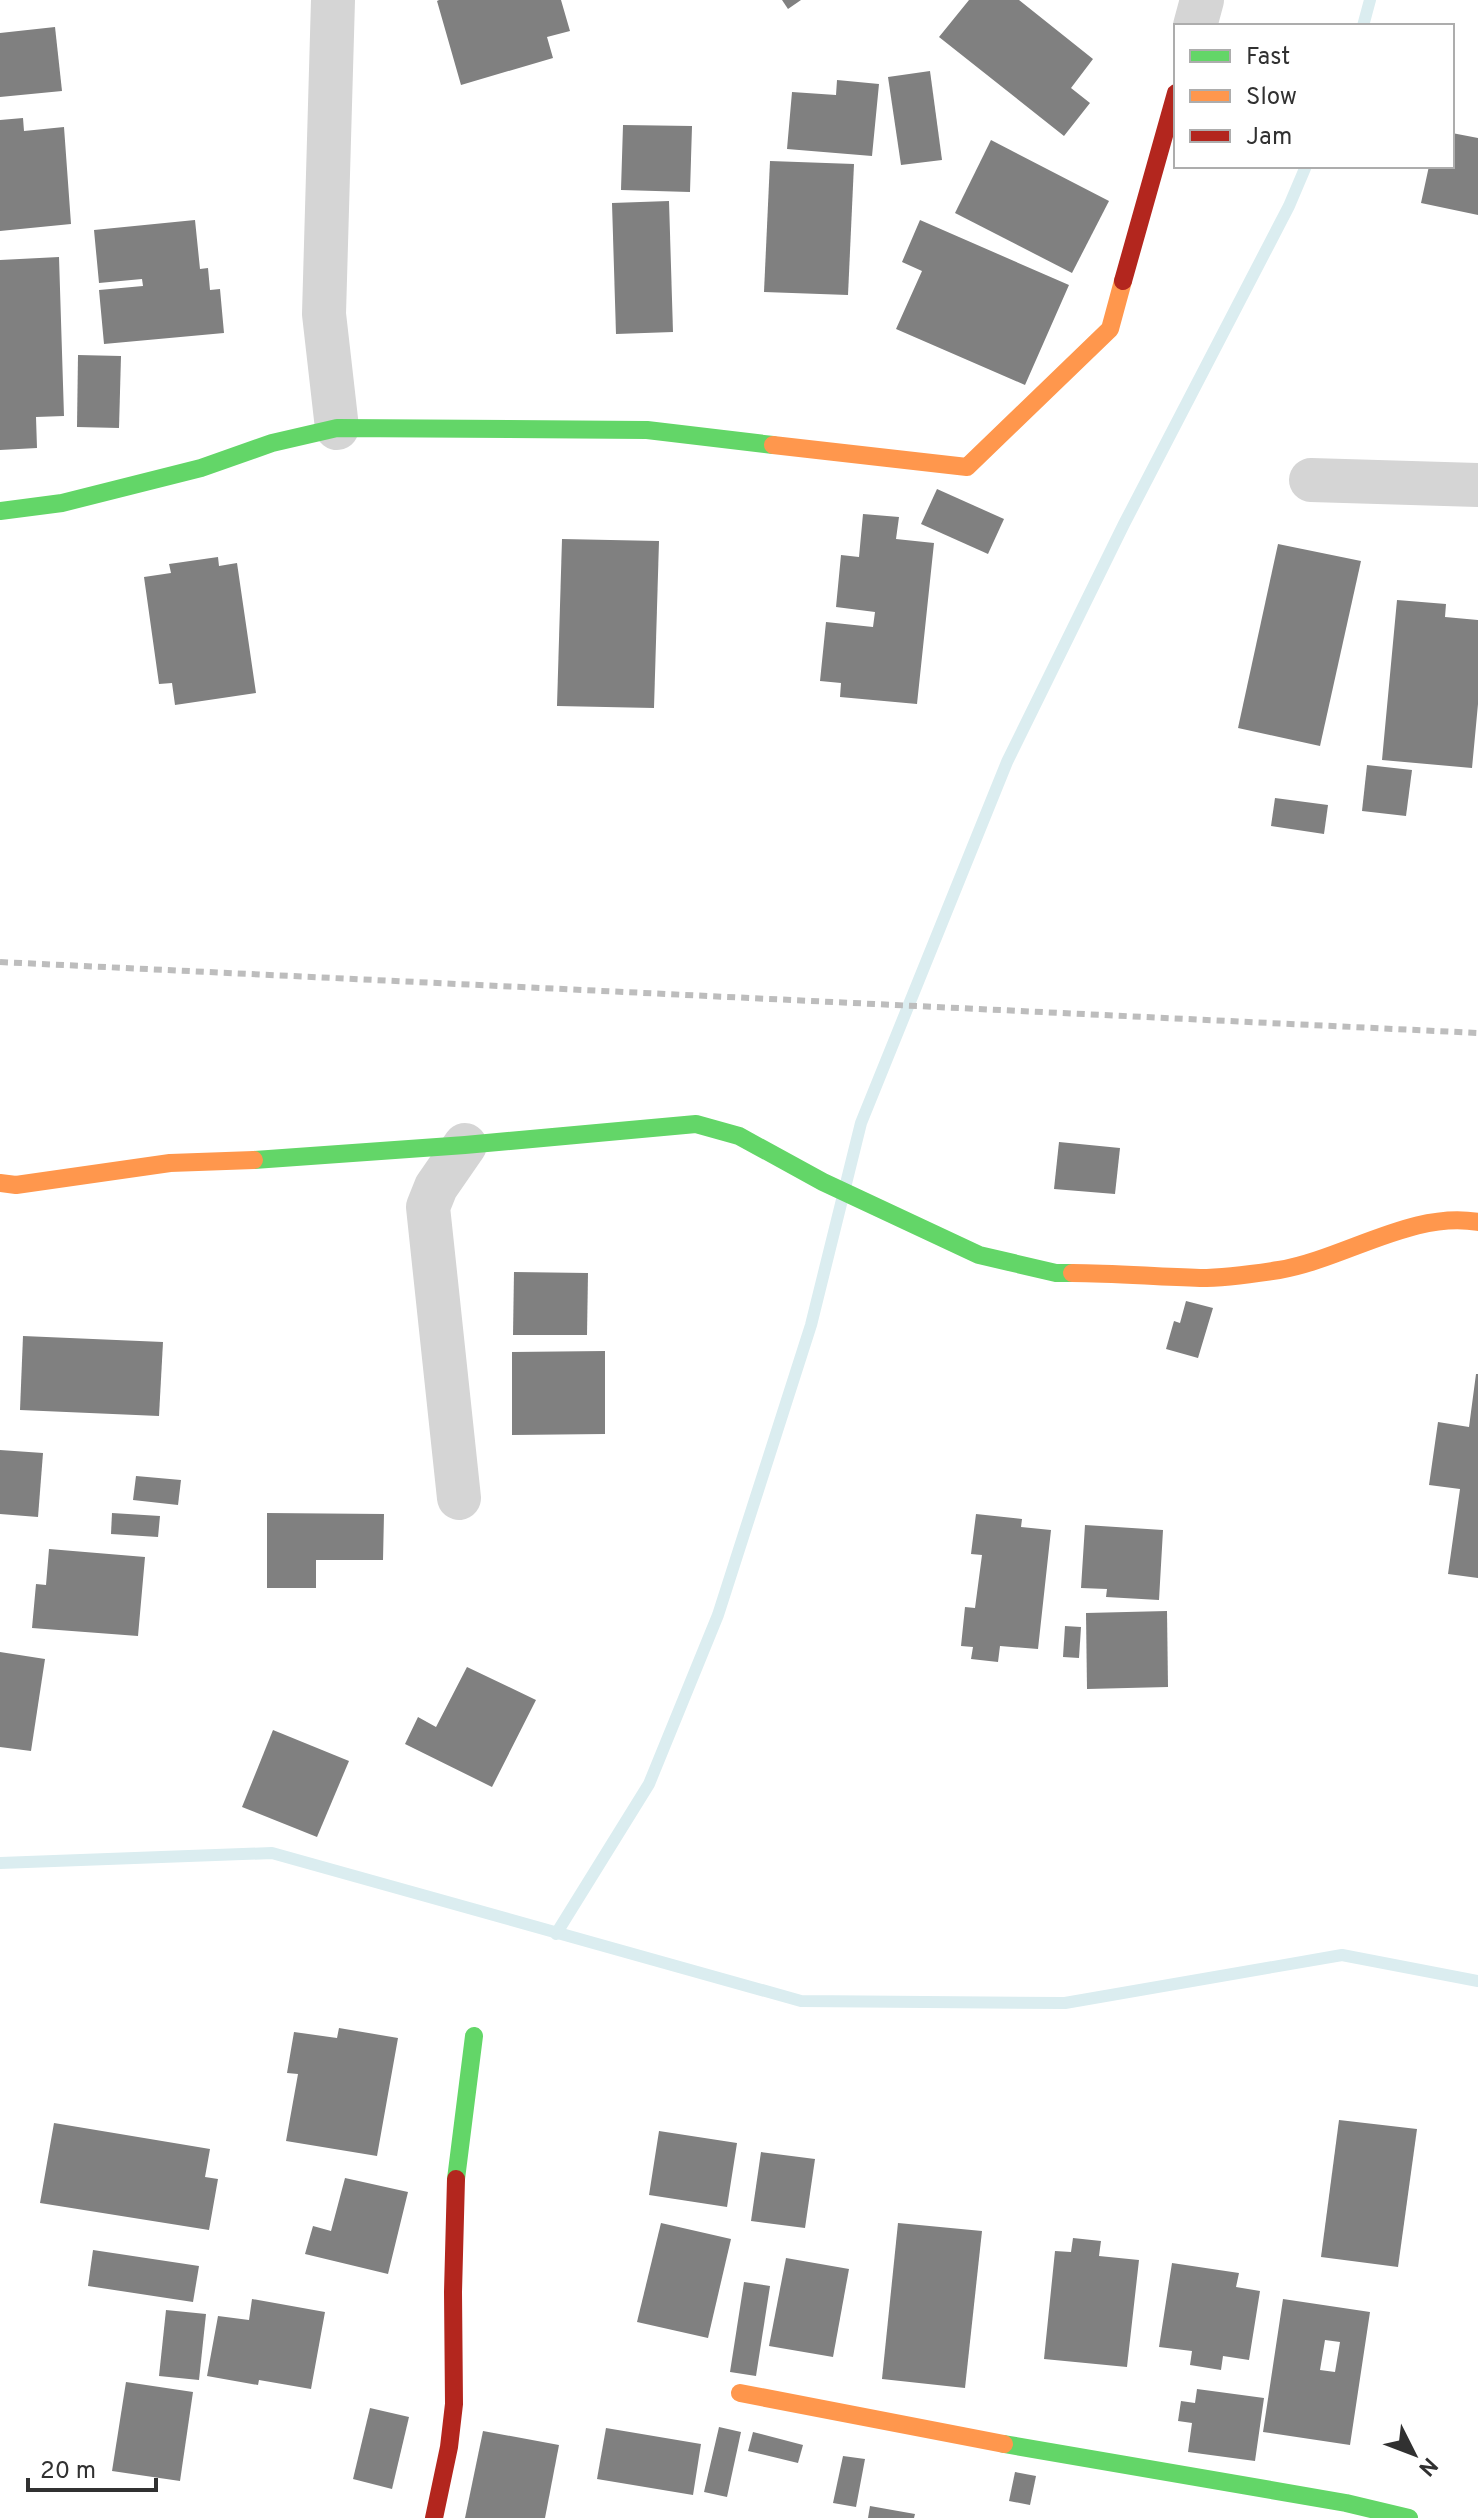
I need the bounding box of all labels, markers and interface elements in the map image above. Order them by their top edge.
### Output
legend [1174,24,1454,168]
text: Fast [1246,43,1290,73]
text: Slow [1246,83,1297,113]
text: Jam [1246,123,1292,153]
north arrow [1374,2414,1454,2494]
scale bar [28,2442,156,2492]
text: N [1412,2451,1442,2481]
text: 20 m [40,2457,96,2487]

